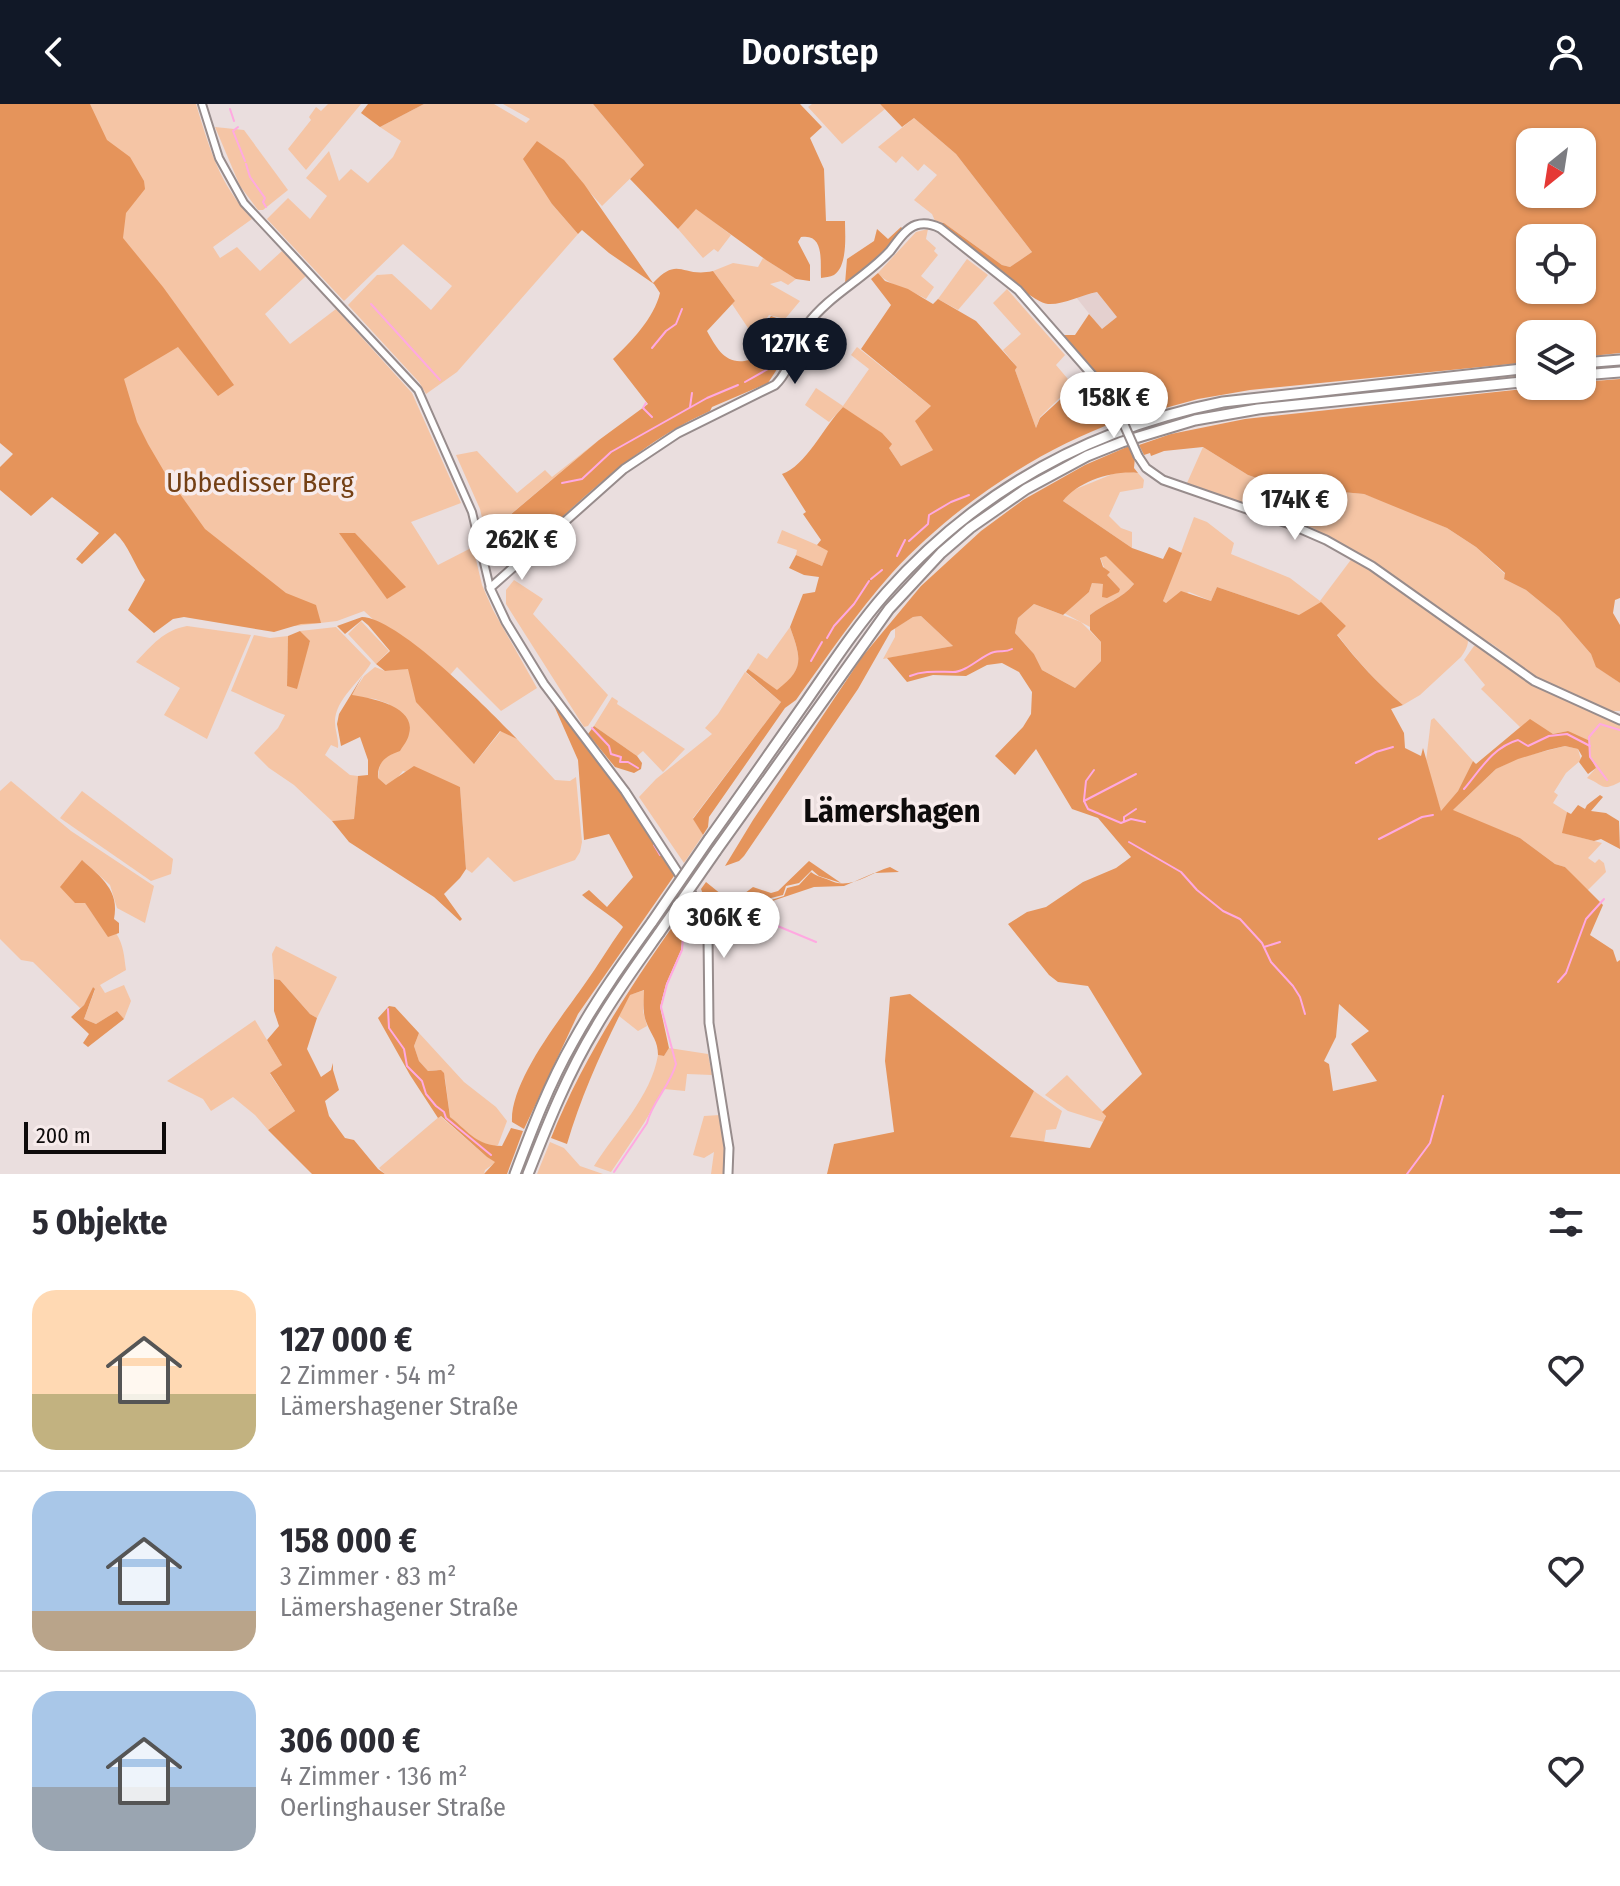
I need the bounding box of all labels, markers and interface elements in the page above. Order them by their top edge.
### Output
icon: back [32,30,76,74]
text: Doorstep [741,30,879,74]
icon: person [1544,30,1588,74]
north arrow [1516,128,1596,208]
map controls [1516,128,1596,400]
button: locate [1516,224,1596,304]
pin: 127K € [730,318,860,386]
button: layers [1516,320,1596,400]
text: 127K € [761,328,829,359]
pin: 158K € [1049,372,1179,440]
text: 158K € [1078,382,1150,413]
park label: Ubbedisser Berg [166,466,355,499]
pin: 174K € [1230,474,1360,542]
text: 174K € [1260,484,1330,515]
pin: 262K € [457,514,587,582]
text: 262K € [486,524,558,555]
district label: Lämershagen [803,792,981,830]
pin: 306K € [659,892,789,960]
text: 306K € [687,902,761,933]
scale bar [24,1118,166,1154]
text: 200 m [36,1122,91,1149]
icon: filters [1544,1200,1588,1244]
text: 5 Objekte [32,1202,168,1243]
text: 127 000 € [280,1319,413,1360]
icon: home [96,1322,192,1418]
icon: heart [1544,1348,1588,1392]
text: 2 Zimmer · 54 m² [280,1360,456,1391]
text: Lämershagener Straße [280,1391,518,1422]
text: 158 000 € [280,1520,417,1561]
icon: home [96,1523,192,1619]
icon: heart [1544,1549,1588,1593]
text: 3 Zimmer · 83 m² [280,1561,456,1592]
text: Lämershagener Straße [280,1592,518,1623]
text: 306 000 € [280,1720,421,1761]
icon: home [96,1723,192,1819]
icon: heart [1544,1749,1588,1793]
text: 4 Zimmer · 136 m² [280,1761,467,1792]
text: Oerlinghauser Straße [280,1792,506,1823]

